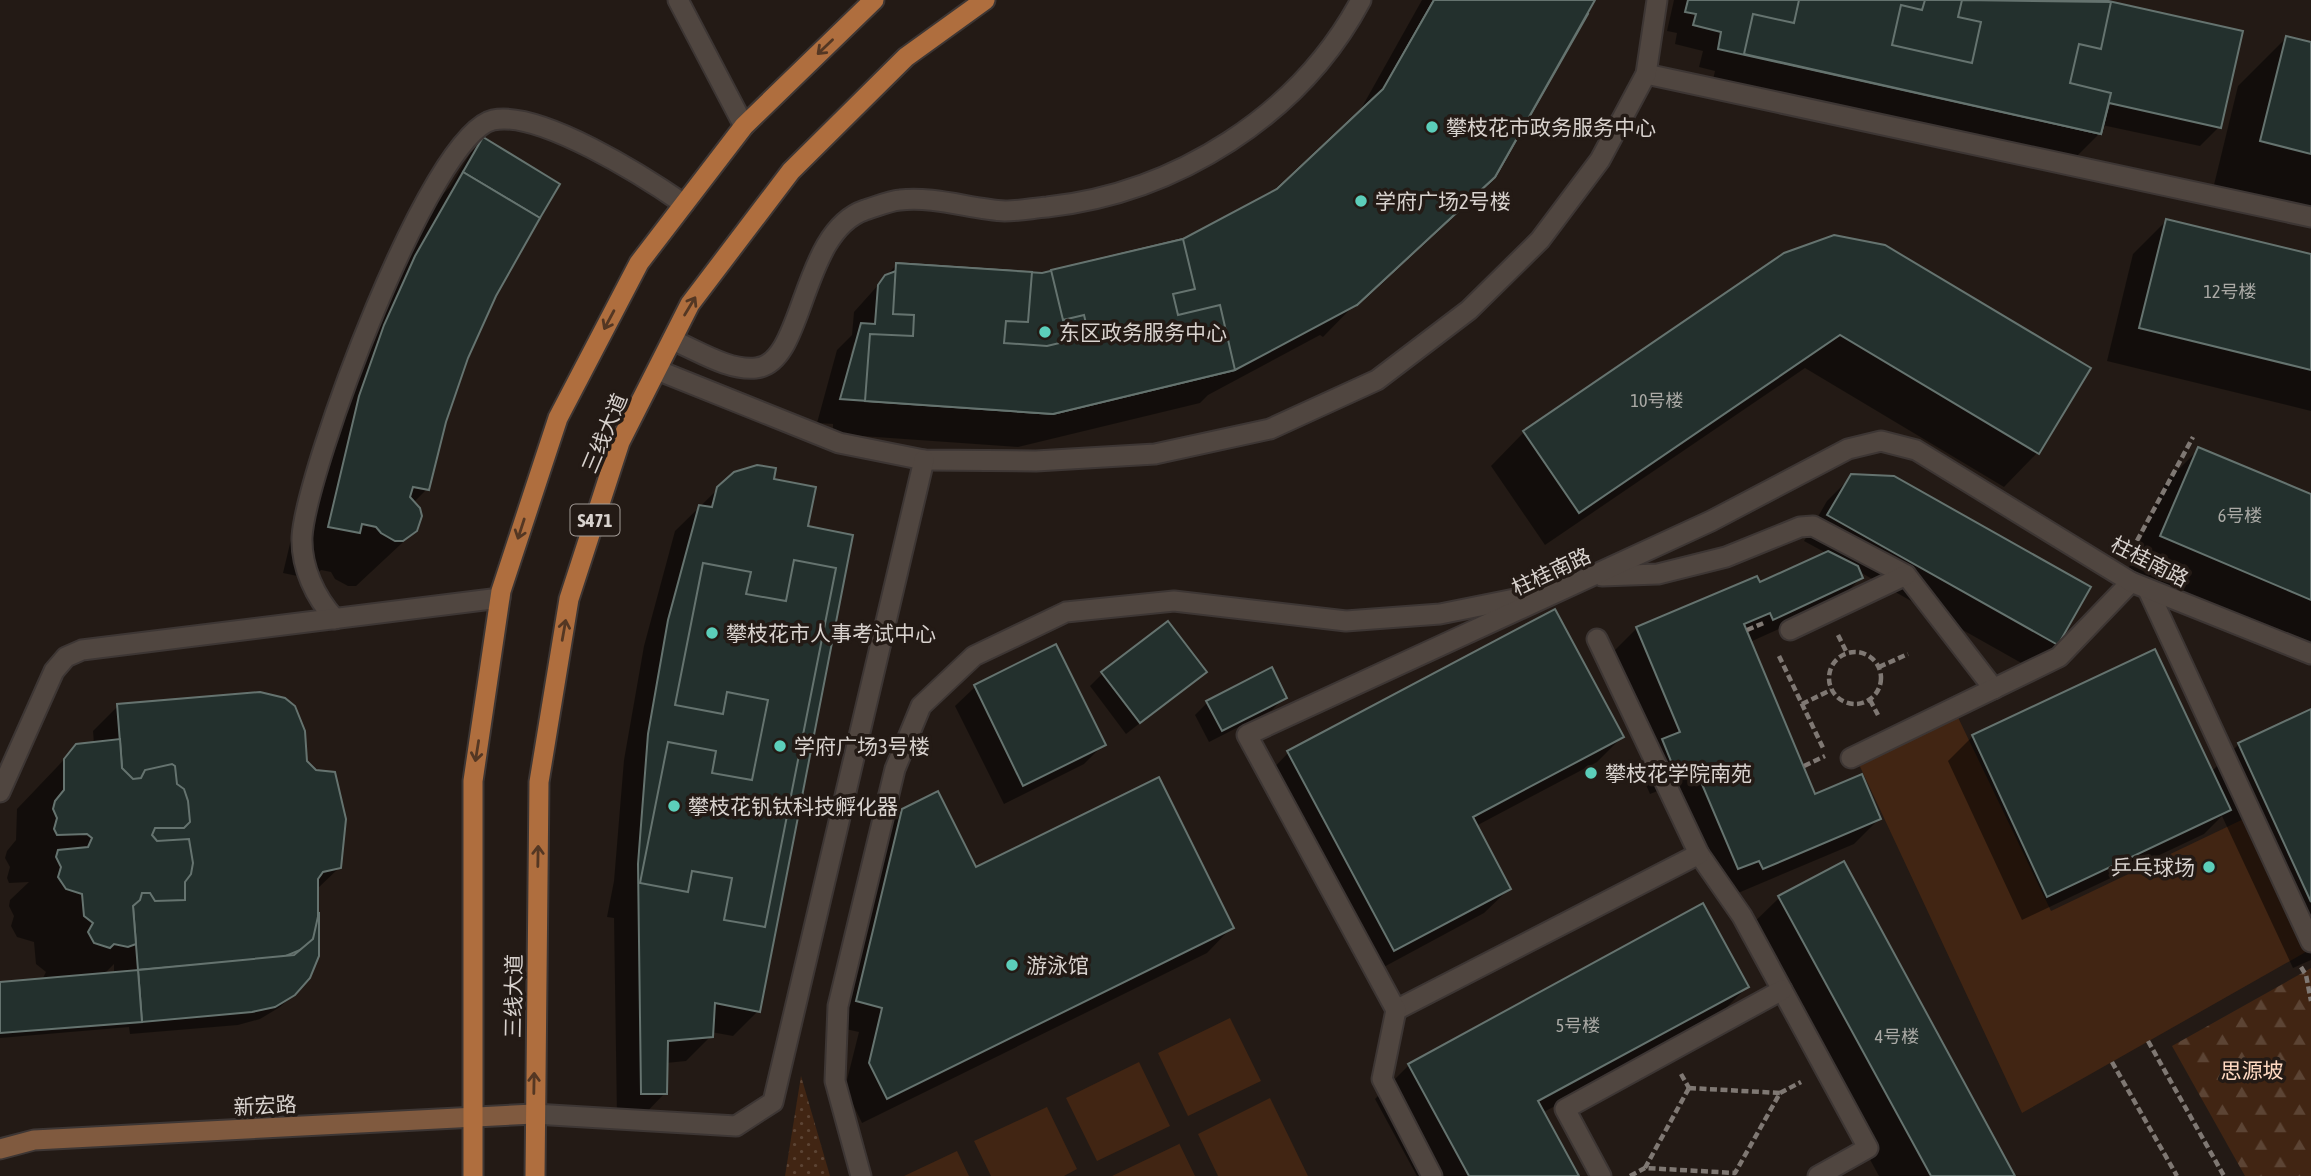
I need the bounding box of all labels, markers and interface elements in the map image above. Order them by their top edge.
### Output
one-way arrow [817,38,834,55]
place label: 攀枝花市政务服务中心 [1446,115,1656,139]
marker: 攀枝花市政务服务中心 [1424,119,1440,135]
place label: 学府广场2号楼 [1375,189,1511,213]
marker: 学府广场2号楼 [1353,193,1369,209]
house number: 12号楼 [2204,281,2256,302]
one-way arrow [683,297,698,316]
one-way arrow [602,309,615,330]
place label: 东区政务服务中心 [1059,320,1227,344]
marker: 东区政务服务中心 [1037,324,1053,340]
street label: 三线大道 [577,390,631,476]
house number: 10号楼 [1631,390,1683,411]
road number: S471 [570,505,620,536]
house number: 6号楼 [2218,505,2262,526]
one-way arrow [514,517,526,539]
street label: 柱桂南路 [2107,531,2193,591]
street label: 柱桂南路 [1508,542,1594,600]
one-way arrow [558,619,571,642]
place label: 攀枝花市人事考试中心 [726,621,936,645]
marker: 攀枝花市人事考试中心 [704,625,720,641]
place label: 学府广场3号楼 [794,734,930,758]
marker: 学府广场3号楼 [772,738,788,754]
one-way arrow [470,739,483,762]
place label: 攀枝花学院南苑 [1605,761,1752,785]
marker: 攀枝花学院南苑 [1583,765,1599,781]
place label: 攀枝花钒钛科技孵化器 [688,794,898,818]
marker: 攀枝花钒钛科技孵化器 [666,798,682,814]
one-way arrow [531,845,545,868]
place label: 乒乓球场 [2111,855,2195,879]
marker: 乒乓球场 [2201,859,2217,875]
place label: 游泳馆 [1026,953,1089,977]
street label: 三线大道 [500,954,526,1038]
marker: 游泳馆 [1004,957,1020,973]
house number: 5号楼 [1556,1015,1600,1036]
house number: 4号楼 [1875,1026,1919,1047]
park label: 思源坡 [2221,1058,2284,1082]
one-way arrow [528,1072,541,1095]
street label: 新宏路 [233,1091,297,1119]

